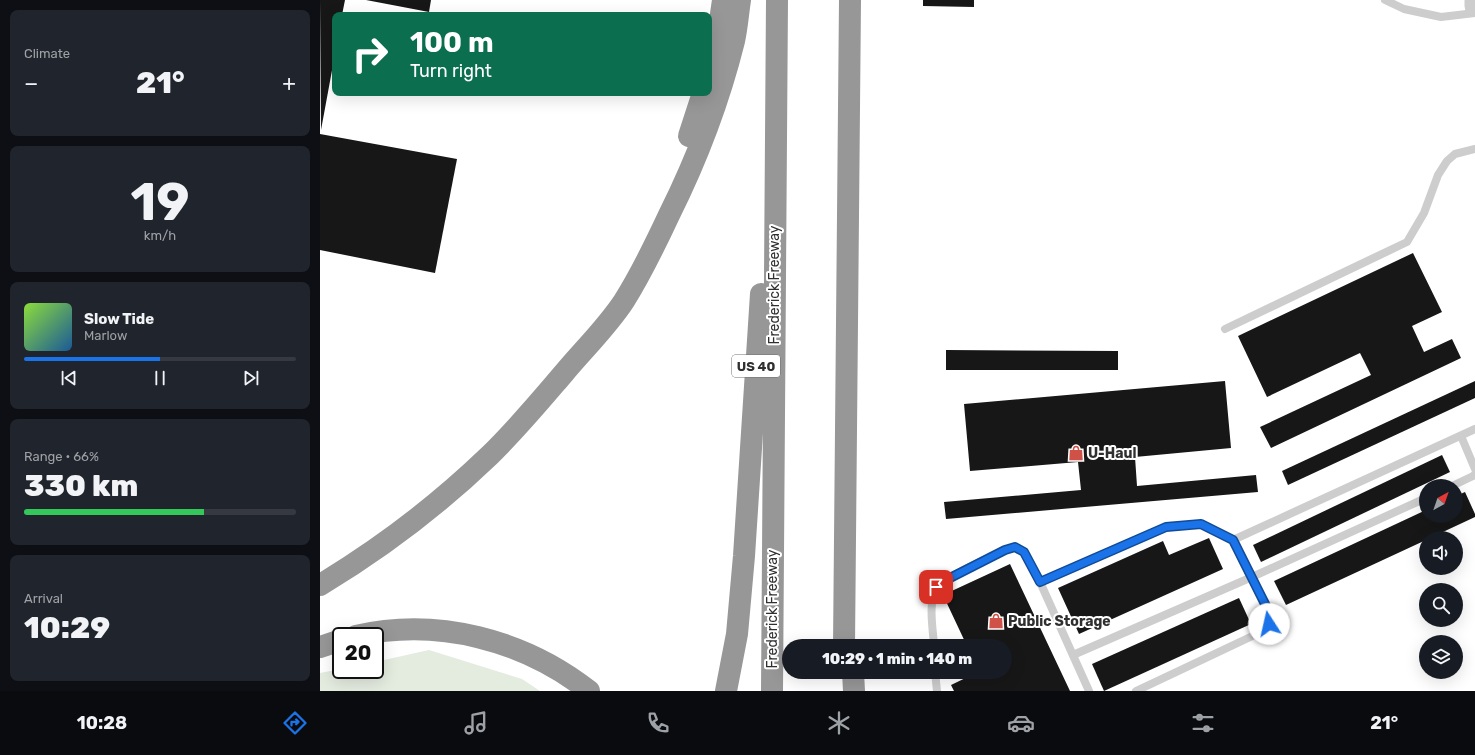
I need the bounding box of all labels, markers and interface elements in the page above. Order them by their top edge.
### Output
text: 100 m [410,26,494,59]
icon: right [344,28,396,80]
text: Climate [24,46,70,61]
text: Turn right [410,60,492,82]
text: 21° [136,65,185,101]
text: − [24,70,38,97]
text: + [282,70,296,97]
text: 19 [130,171,190,233]
street label: Frederick Freeway [766,225,783,345]
text: km/h [144,228,176,243]
text: Slow Tide [84,310,154,328]
text: Marlow [84,328,127,343]
road number: US 40 [732,355,780,377]
icon: previous [58,367,80,389]
icon: pause [149,367,171,389]
icon: next [240,367,262,389]
shop icon: U-Haul [1067,444,1085,462]
place label: U-Haul [1088,445,1136,462]
text: Range · 66% [24,449,99,464]
text: 330 km [24,468,138,504]
north arrow [1419,479,1463,523]
map controls [1419,479,1463,679]
button: sound [1419,531,1463,575]
street label: Frederick Freeway [764,549,781,669]
pin [919,570,953,604]
icon: arrive [925,576,947,598]
button: search [1419,583,1463,627]
text: Arrival [24,591,63,606]
position arrow [1248,603,1290,645]
text: 10:29 [24,610,110,646]
shop icon: Public Storage [987,612,1005,630]
place label: Public Storage [1008,613,1111,630]
speed limit sign: 20 [332,627,384,679]
button: layers [1419,635,1463,679]
text: 10:29 · 1 min · 140 m [822,650,972,668]
icon: directions [281,709,309,737]
icon: music [462,709,490,737]
icon: phone [644,709,672,737]
icon: climate [825,709,853,737]
icon: car [1007,709,1035,737]
icon: filters [1189,709,1217,737]
text: 10:28 [77,712,127,734]
text: 21° [1370,712,1398,734]

